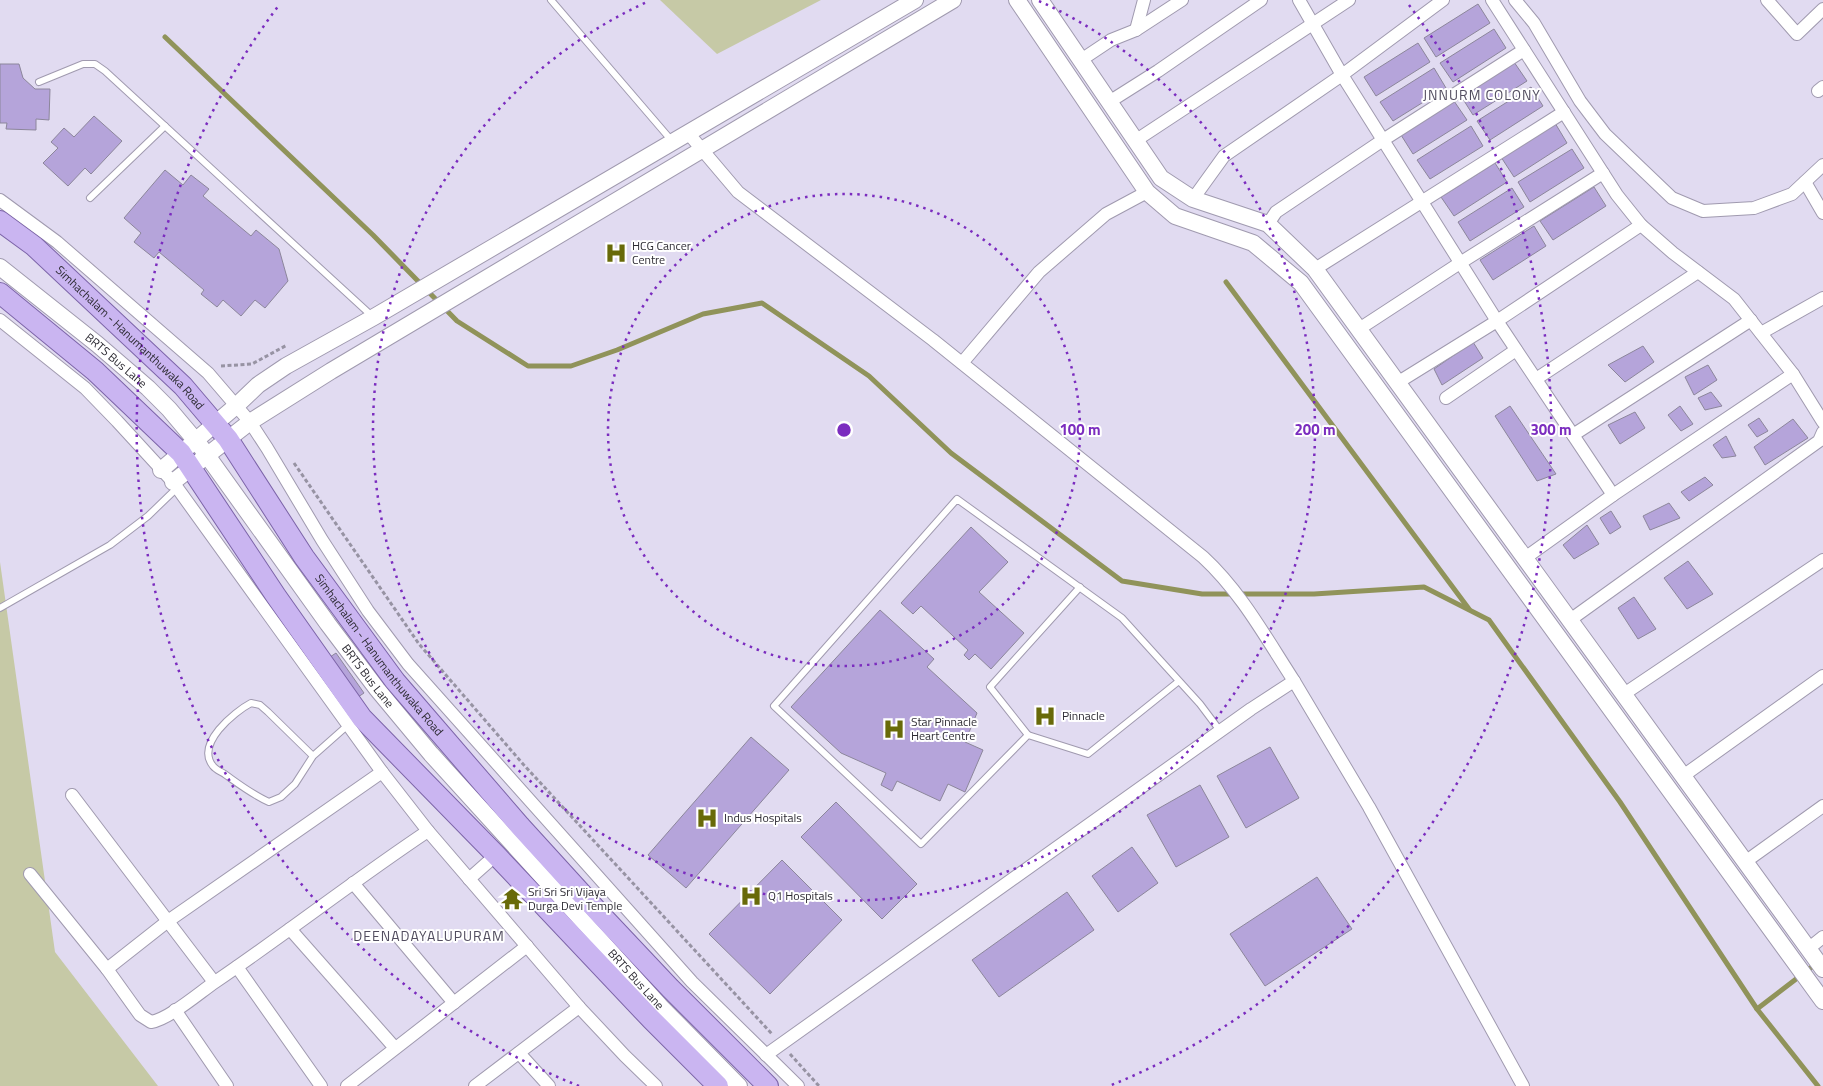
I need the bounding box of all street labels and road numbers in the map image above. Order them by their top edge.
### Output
street label: Simhachalam - Hanumanthuwaka Road [51,261,209,414]
street label: BRTS Bus Lane [81,328,152,392]
street label: Simhachalam - Hanumanthuwaka Road [310,570,448,740]
street label: BRTS Bus Lane [337,640,399,712]
street label: BRTS Bus Lane [604,944,669,1014]

